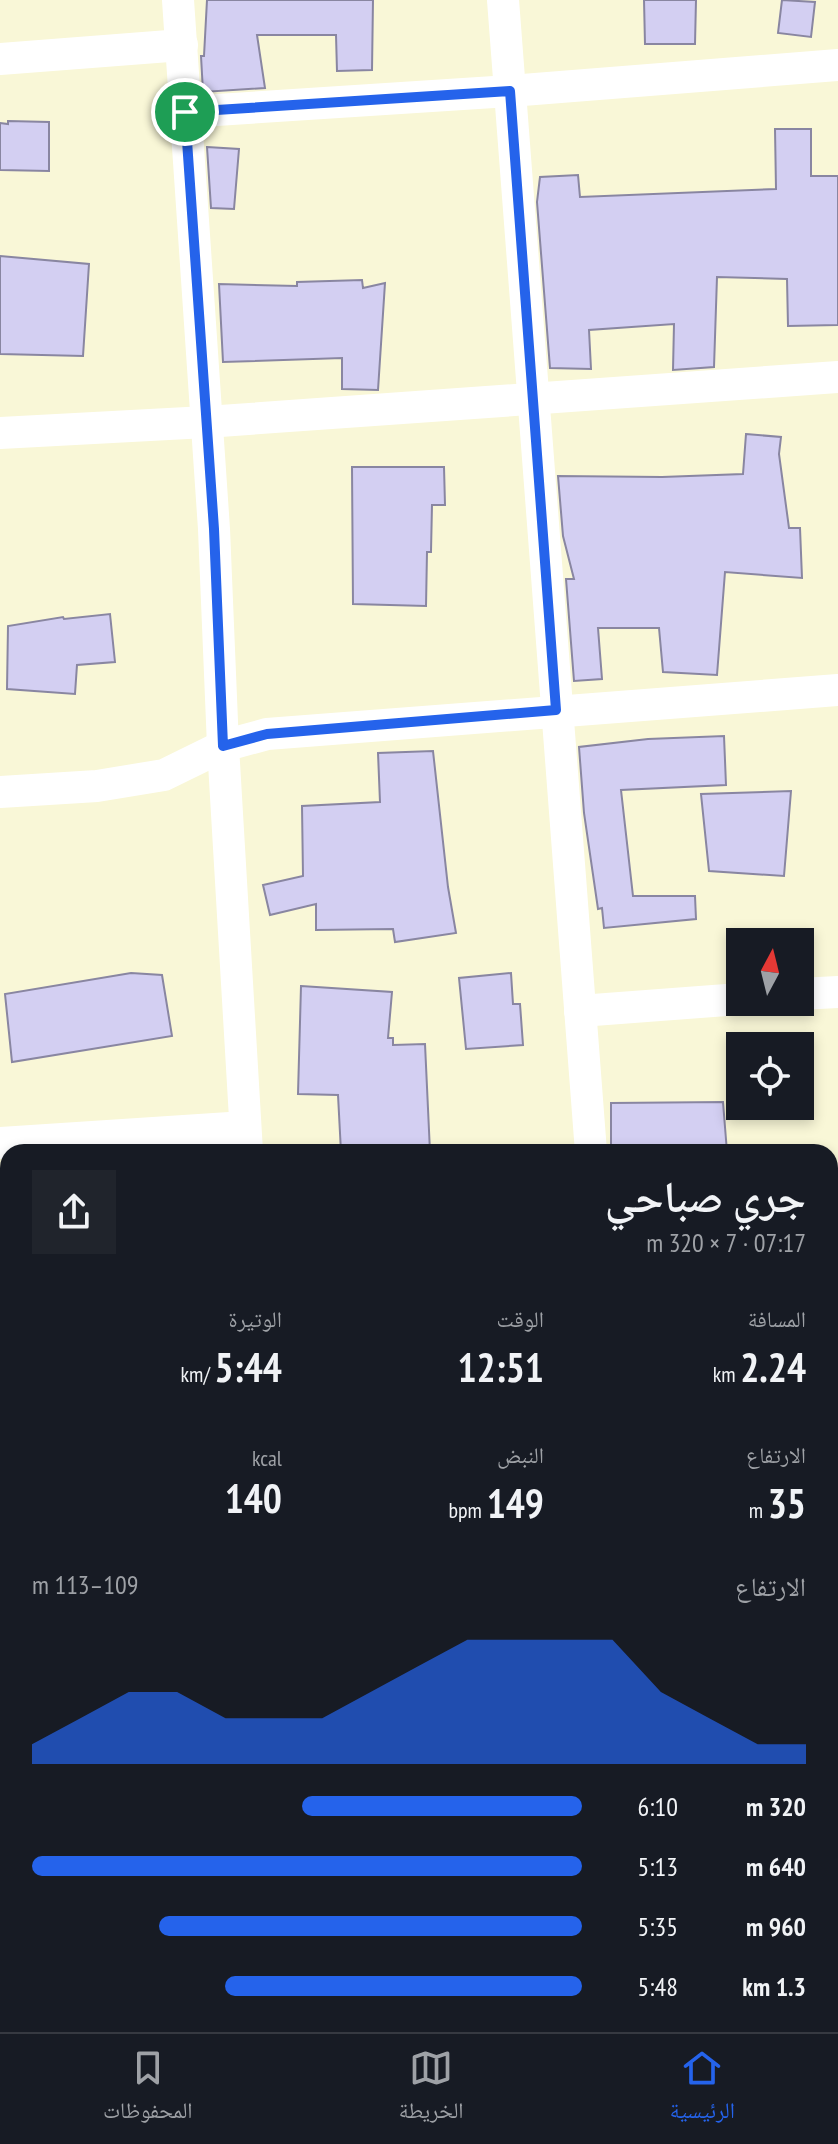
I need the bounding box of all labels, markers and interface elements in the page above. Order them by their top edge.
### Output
pin [151,78,219,146]
icon: arrive [163,90,207,134]
north arrow [726,928,814,1016]
map controls [726,928,814,1120]
button: locate [726,1032,814,1120]
text: جري صباحي [605,1167,806,1224]
button: share [32,1170,116,1254]
text: 07:17 · 7 × 320 m [646,1226,806,1259]
text: الوتيرة [228,1305,282,1333]
text: الوقت [497,1305,544,1333]
text: المسافة [748,1305,806,1333]
text: 5:44 [215,1341,282,1393]
text: 12:51 [457,1341,544,1393]
text: 2.24 [740,1341,806,1393]
text: /km [181,1360,215,1388]
text: km [713,1360,740,1388]
text: النبض [497,1441,544,1469]
text: الارتفاع [746,1441,806,1469]
text: kcal [252,1444,282,1472]
text: 140 [225,1472,282,1524]
text: 149 [487,1477,544,1529]
text: 35 [768,1477,806,1529]
text: bpm [449,1496,487,1524]
text: m [749,1496,768,1524]
text: 109–113 m [32,1568,138,1601]
text: الارتفاع [735,1570,806,1603]
text: 6:10 [638,1790,678,1823]
text: 320 m [746,1790,806,1823]
text: 5:13 [638,1850,678,1883]
text: 640 m [746,1850,806,1883]
text: 5:35 [638,1910,678,1943]
text: 960 m [746,1910,806,1943]
text: 5:48 [638,1970,678,2003]
text: 1.3 km [742,1970,806,2003]
tab: المحفوظات [103,2046,193,2132]
tab: الخريطة [399,2046,464,2132]
tab: الرئيسية [670,2046,735,2132]

